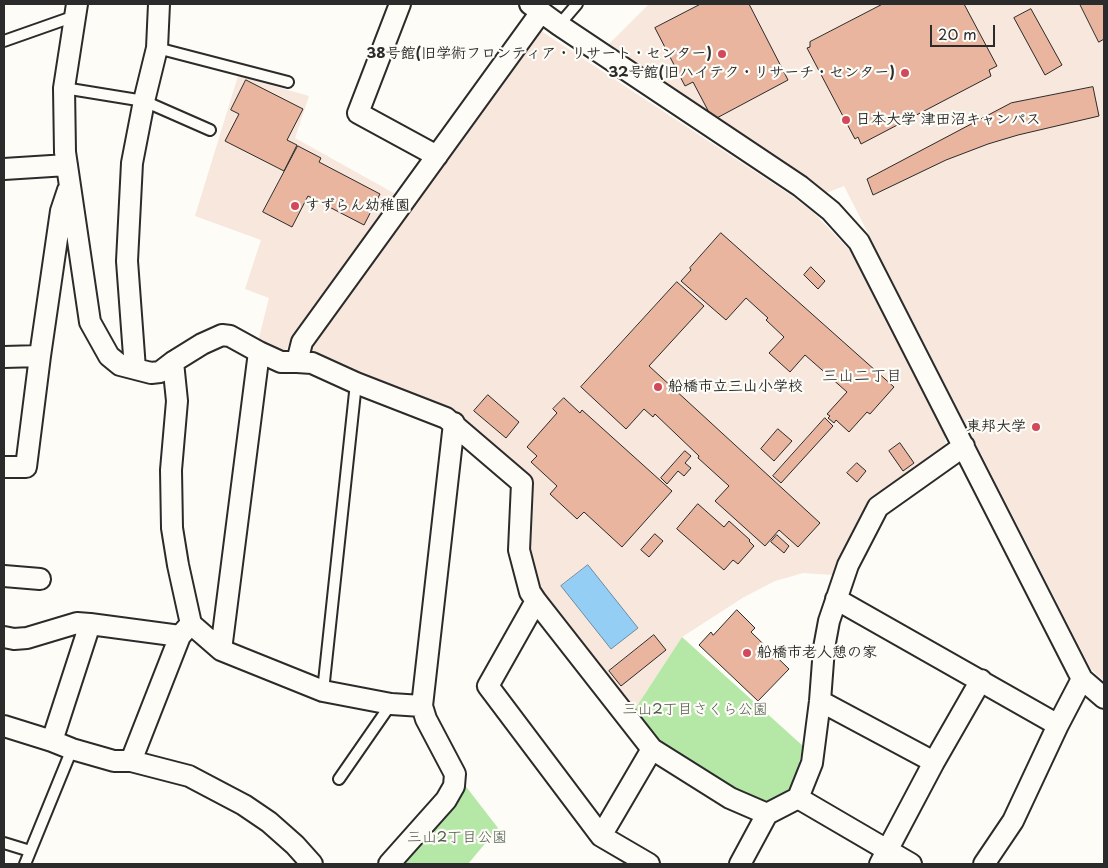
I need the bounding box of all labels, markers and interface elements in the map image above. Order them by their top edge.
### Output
scale bar [933,15,998,47]
text: 20 m [938,22,977,45]
place label: 38号館(旧学術フロンティア・リサート・センター) [366,45,712,63]
marker: 38号館(旧学術フロンティア・リサート・センター) [716,48,728,60]
place label: 32号館(旧ハイテク・リサーチ・センター) [609,64,895,82]
marker: 32号館(旧ハイテク・リサーチ・センター) [899,67,911,79]
place label: 日本大学 津田沼キャンパス [856,111,1041,129]
marker: 日本大学 津田沼キャンパス [840,114,852,126]
place label: すずらん幼稚園 [305,197,410,215]
marker: すずらん幼稚園 [289,200,301,212]
district label: 三山二丁目 [822,367,902,387]
place label: 船橋市立三山小学校 [668,378,803,396]
marker: 船橋市立三山小学校 [652,381,664,393]
place label: 東邦大学 [966,418,1026,436]
marker: 東邦大学 [1030,421,1042,433]
place label: 船橋市老人憩の家 [757,644,877,662]
marker: 船橋市老人憩の家 [741,647,753,659]
park label: 三山2丁目さくら公園 [622,701,768,719]
park label: 三山2丁目公園 [407,829,507,847]

